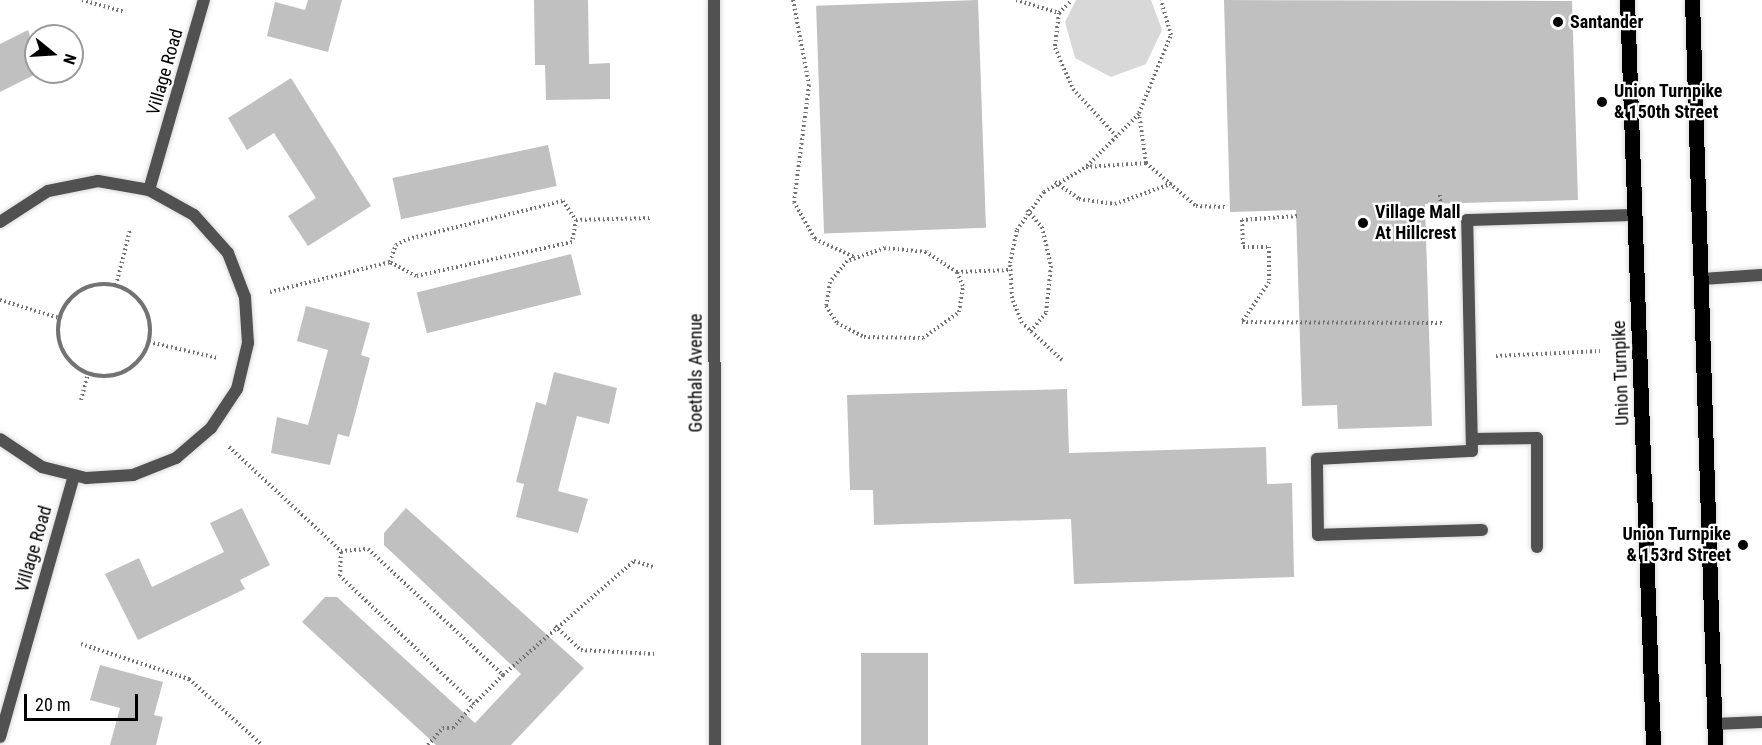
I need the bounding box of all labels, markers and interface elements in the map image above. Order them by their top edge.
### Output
place label: Santander [1570,11,1643,33]
marker: Santander [1551,15,1565,29]
north arrow [24,24,84,84]
street label: Village Road [142,26,188,118]
text: N [59,51,80,67]
place label: Union Turnpike & 150th Street [1614,81,1723,124]
marker: Union Turnpike & 150th Street [1595,95,1609,109]
place label: Village Mall At Hillcrest [1375,202,1461,244]
marker: Village Mall At Hillcrest [1356,216,1370,230]
street label: Goethals Avenue [685,313,707,433]
street label: Union Turnpike [1608,320,1634,426]
street label: Village Road [11,503,57,595]
place label: Union Turnpike & 153rd Street [1622,524,1731,566]
marker: Union Turnpike & 153rd Street [1736,538,1750,552]
scale bar [27,682,141,720]
text: 20 m [35,694,70,715]

